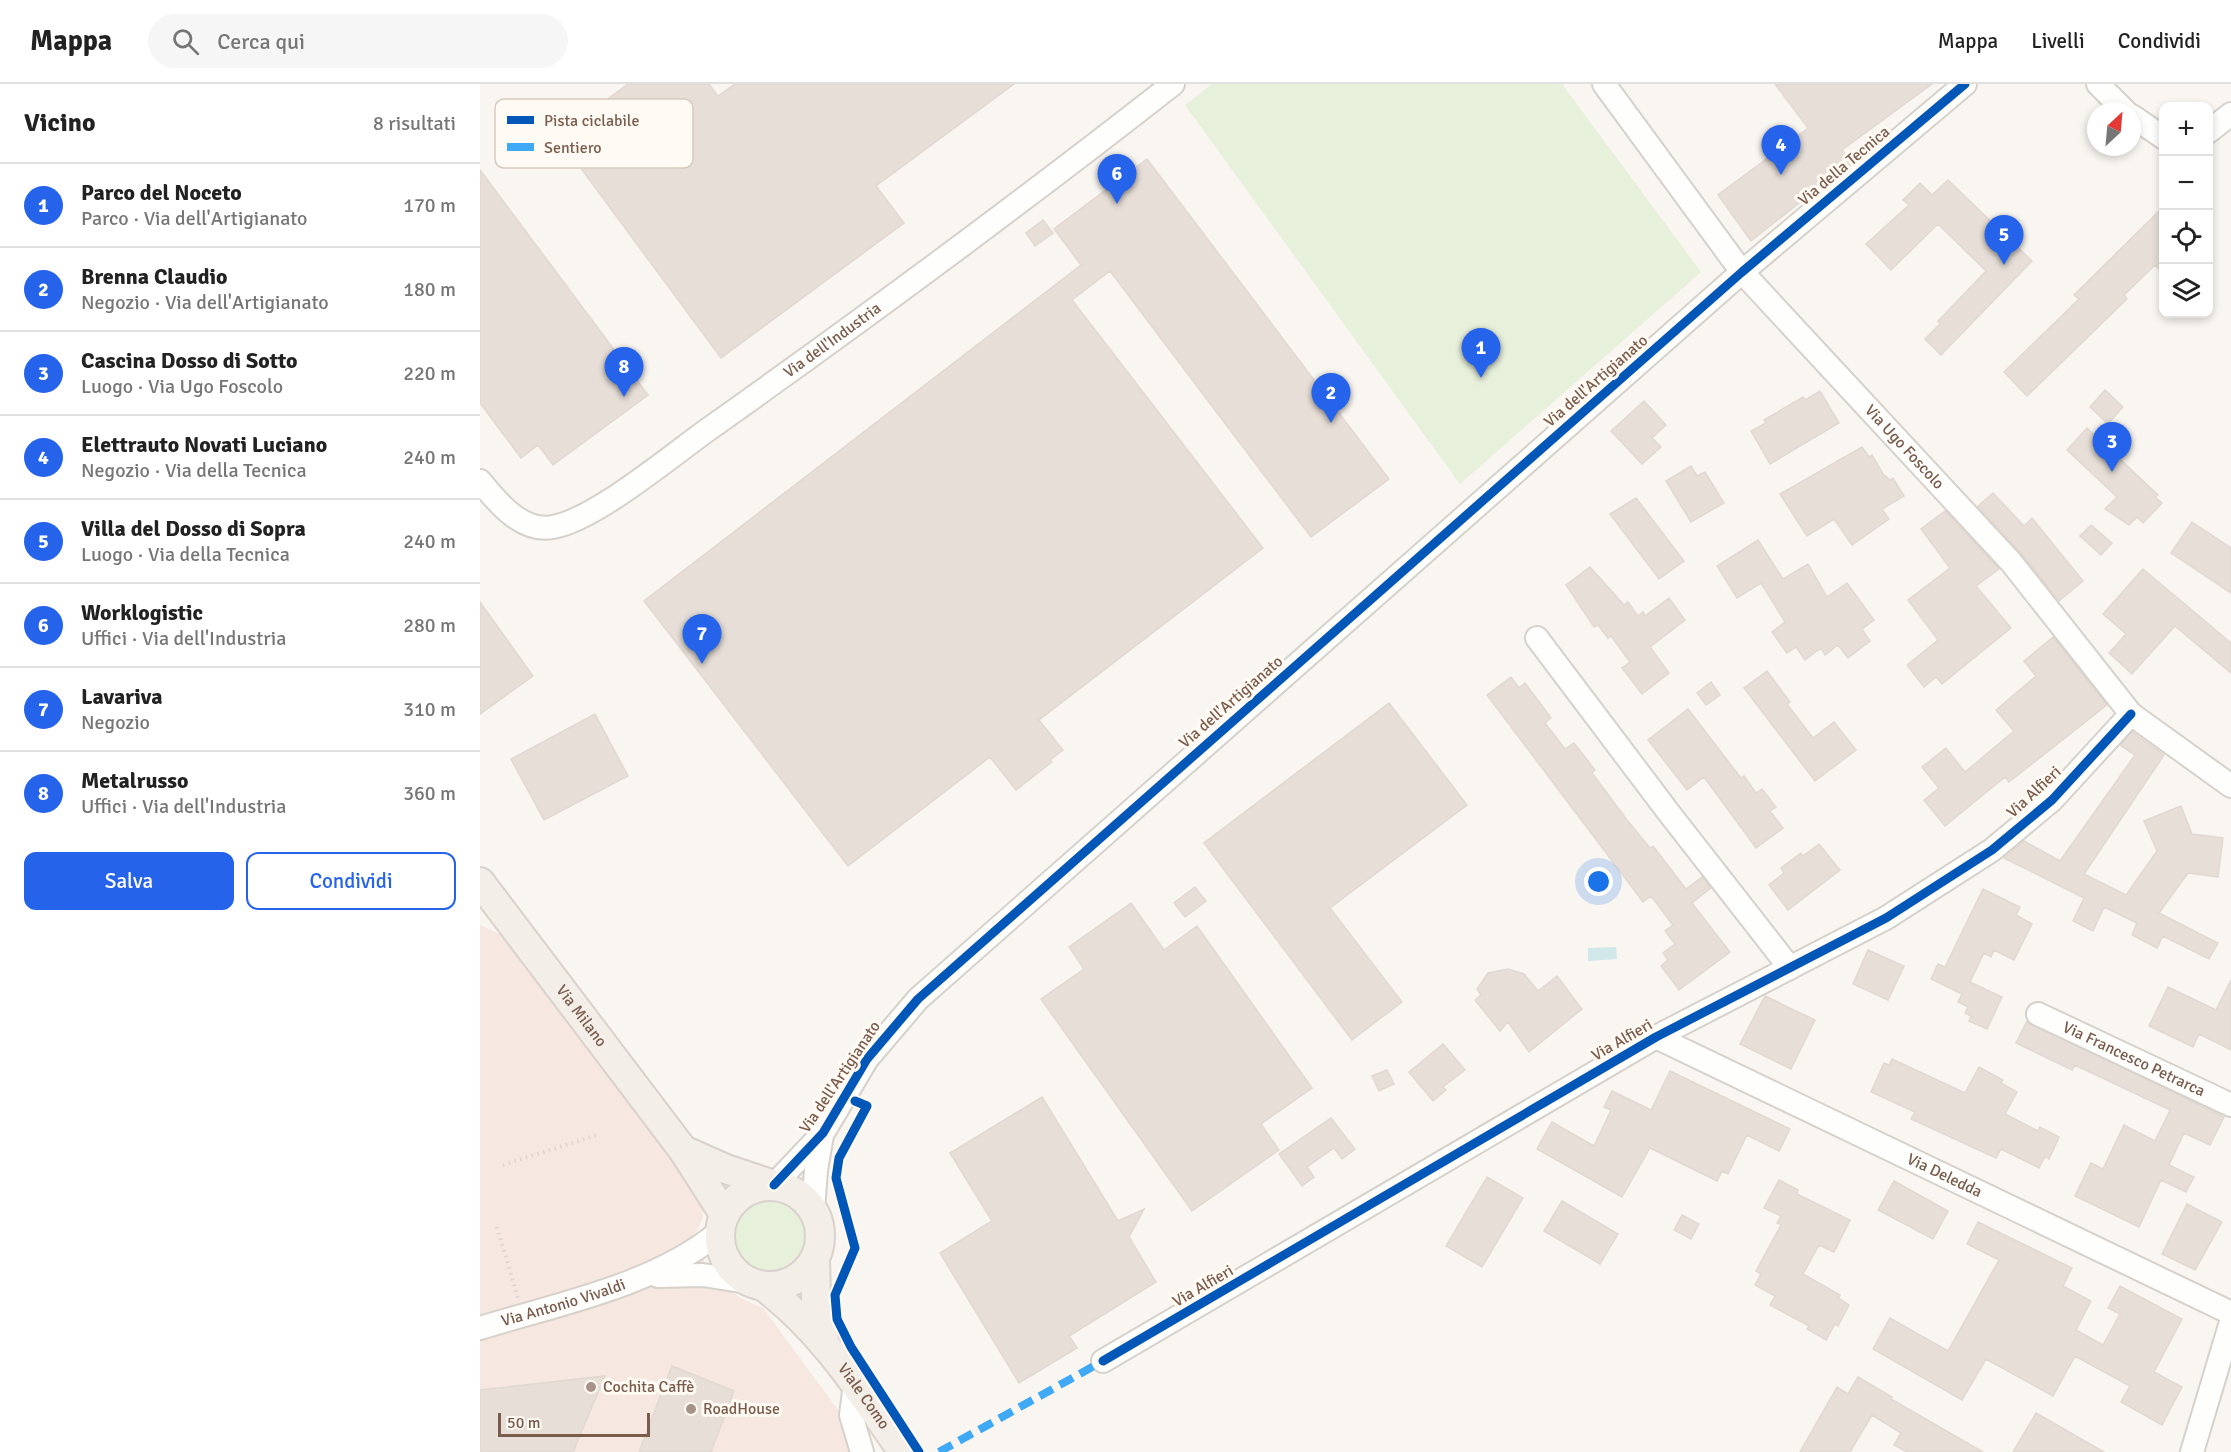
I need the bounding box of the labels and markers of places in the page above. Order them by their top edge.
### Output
pin: 4 [1762,126,1800,175]
pin: 6 [1098,154,1136,204]
pin: 5 [1984,216,2024,265]
pin: 1 [1462,328,1500,378]
pin: 8 [604,348,644,397]
pin: 2 [1312,374,1350,423]
pin: 3 [2092,422,2132,472]
pin: 7 [682,614,722,664]
place label: Cochita Caffè [603,1377,694,1397]
marker: Cochita Caffè [584,1380,598,1394]
place label: RoadHouse [703,1399,780,1419]
marker: RoadHouse [684,1402,698,1416]

